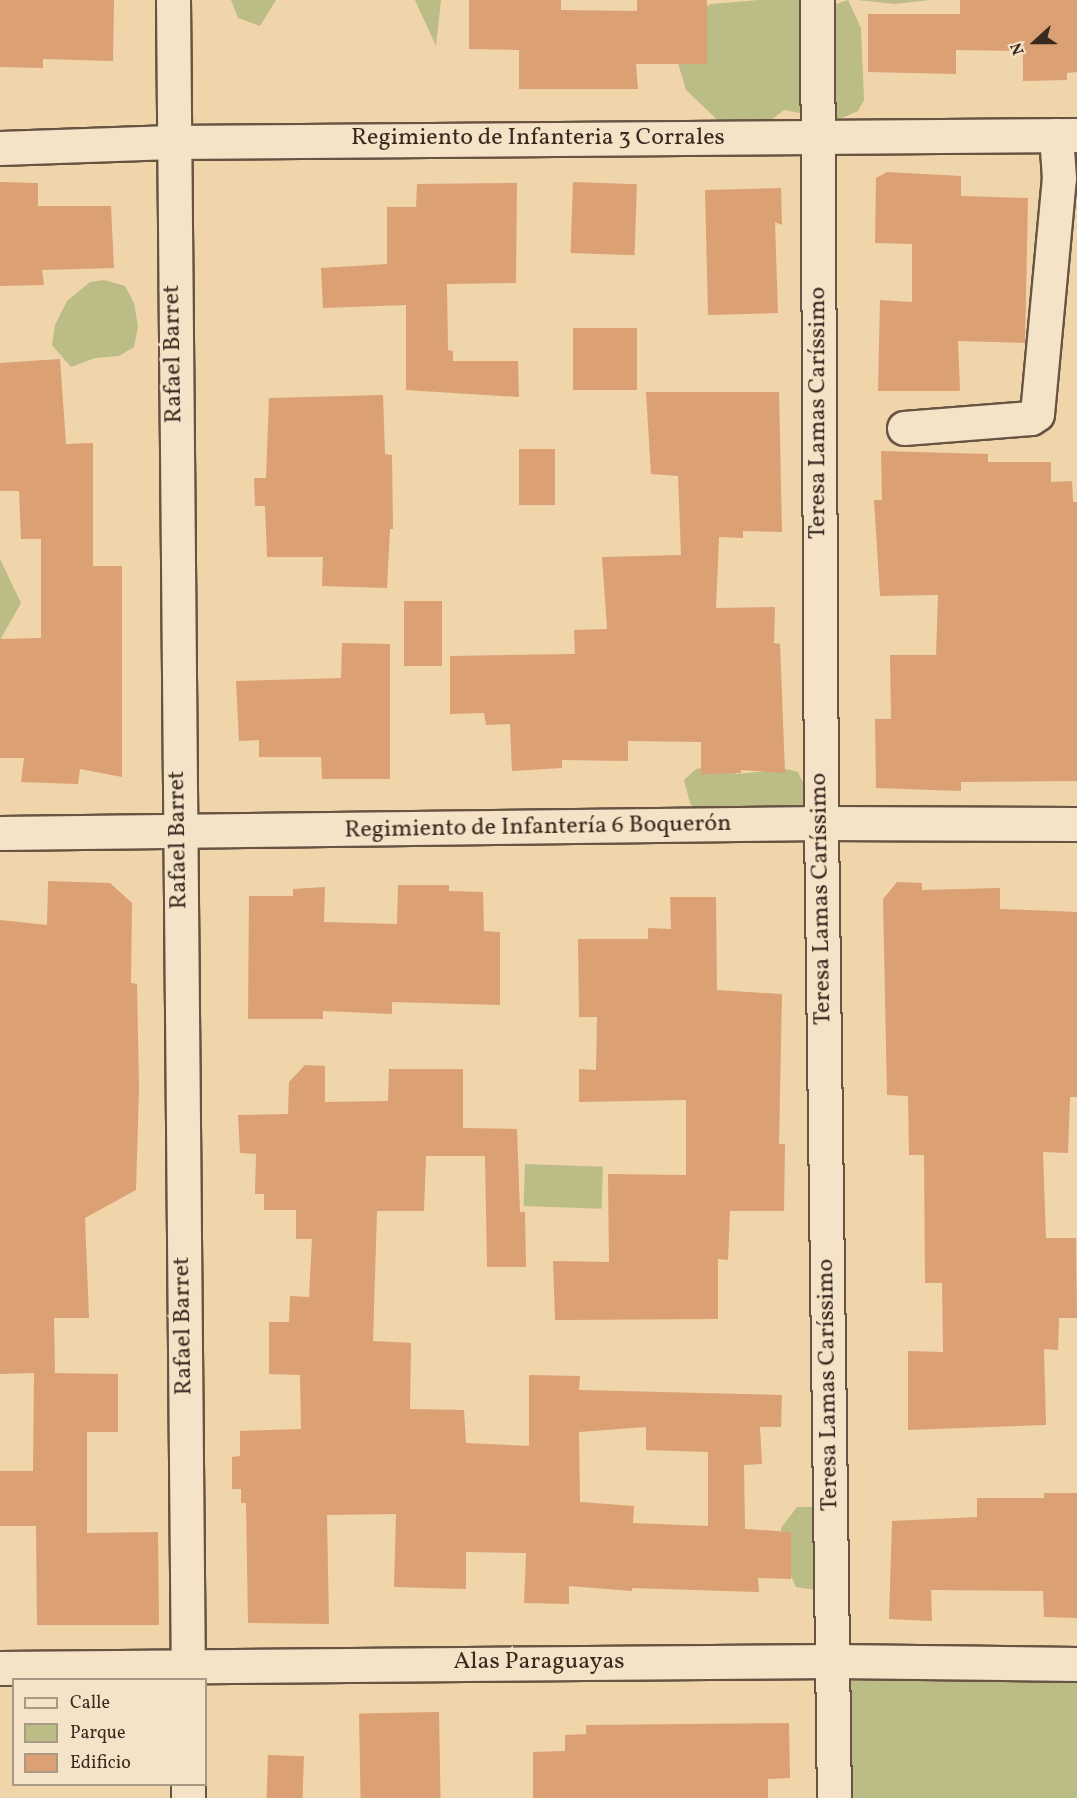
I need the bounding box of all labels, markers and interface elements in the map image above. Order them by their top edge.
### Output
north arrow [1005,12,1065,72]
text: N [1006,39,1031,58]
street label: Regimiento de Infanteria 3 Corrales [351,125,725,153]
street label: Rafael Barret [158,284,190,424]
street label: Teresa Lamas Caríssimo [805,287,833,539]
street label: Rafael Barret [163,770,195,910]
street label: Teresa Lamas Caríssimo [805,773,839,1025]
street label: Regimiento de Infantería 6 Boquerón [344,810,732,846]
street label: Rafael Barret [168,1256,200,1396]
street label: Teresa Lamas Caríssimo [812,1259,846,1511]
street label: Alas Paraguayas [453,1649,625,1677]
legend [12,1678,207,1786]
text: Calle [70,1691,110,1716]
text: Parque [70,1721,125,1746]
text: Edificio [70,1751,131,1776]

